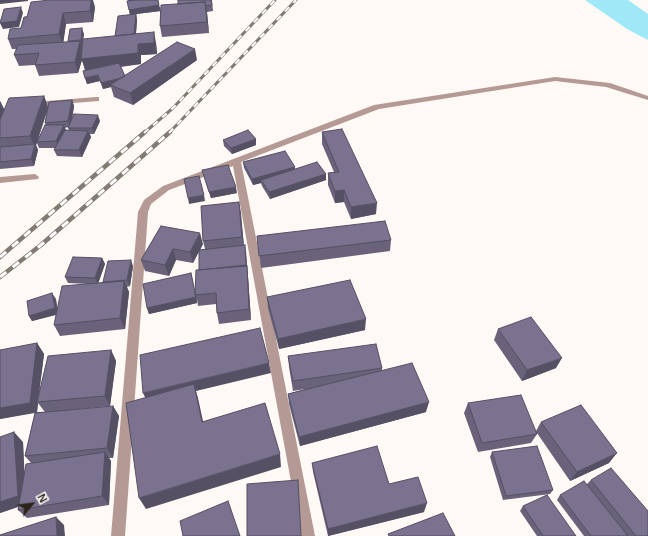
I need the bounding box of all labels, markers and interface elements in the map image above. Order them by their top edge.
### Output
north arrow [12,484,52,524]
text: N [35,492,50,505]

